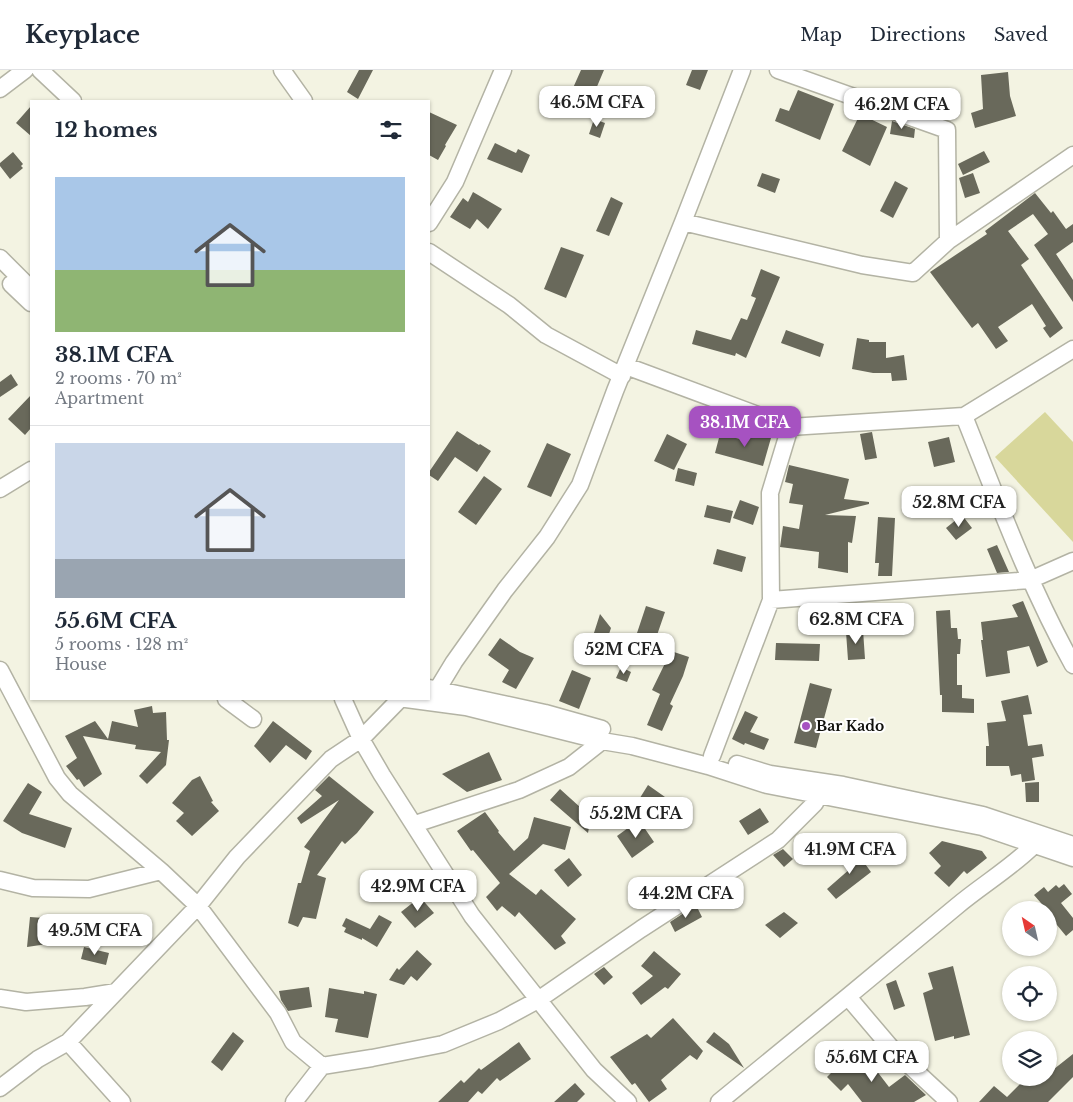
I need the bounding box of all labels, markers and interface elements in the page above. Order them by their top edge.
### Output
text: Keyplace [25,20,140,49]
text: Map [800,24,842,46]
text: Directions [870,24,966,46]
text: Saved [994,24,1048,46]
pin: 46.5M CFA [540,85,654,128]
pin: 46.2M CFA [845,88,959,130]
text: 46.5M CFA [550,92,644,112]
text: 46.2M CFA [855,94,949,114]
icon: filters [377,116,405,144]
text: 12 homes [55,117,158,143]
icon: home [185,210,275,300]
text: 38.1M CFA [55,342,173,368]
text: 2 rooms · 70 m² [55,368,182,388]
text: Apartment [55,388,144,408]
pin: 38.1M CFA [688,406,802,448]
text: 38.1M CFA [700,412,790,432]
icon: home [185,475,275,565]
pin: 52.8M CFA [902,486,1016,528]
text: 52.8M CFA [913,492,1005,512]
pin: 62.8M CFA [799,602,913,645]
text: 55.6M CFA [55,608,176,634]
text: 62.8M CFA [809,609,903,629]
pin: 52M CFA [578,632,670,675]
text: 5 rooms · 128 m² [55,634,188,654]
text: 52M CFA [585,639,663,659]
text: House [55,654,107,674]
place label: Bar Kado [816,717,884,735]
marker: Bar Kado [800,720,812,732]
pin: 55.2M CFA [579,796,693,839]
text: 55.2M CFA [590,803,682,823]
pin: 41.9M CFA [793,832,907,875]
text: 41.9M CFA [804,839,896,859]
pin: 42.9M CFA [361,870,475,912]
text: 42.9M CFA [371,876,465,896]
pin: 44.2M CFA [629,876,743,919]
text: 44.2M CFA [639,883,733,903]
north arrow [1002,901,1058,956]
map controls [1002,901,1057,1086]
pin: 49.5M CFA [38,914,152,956]
text: 49.5M CFA [48,920,142,940]
button: locate [1002,966,1057,1021]
button: layers [1002,1031,1057,1086]
pin: 55.6M CFA [815,1040,929,1083]
text: 55.6M CFA [826,1047,918,1067]

